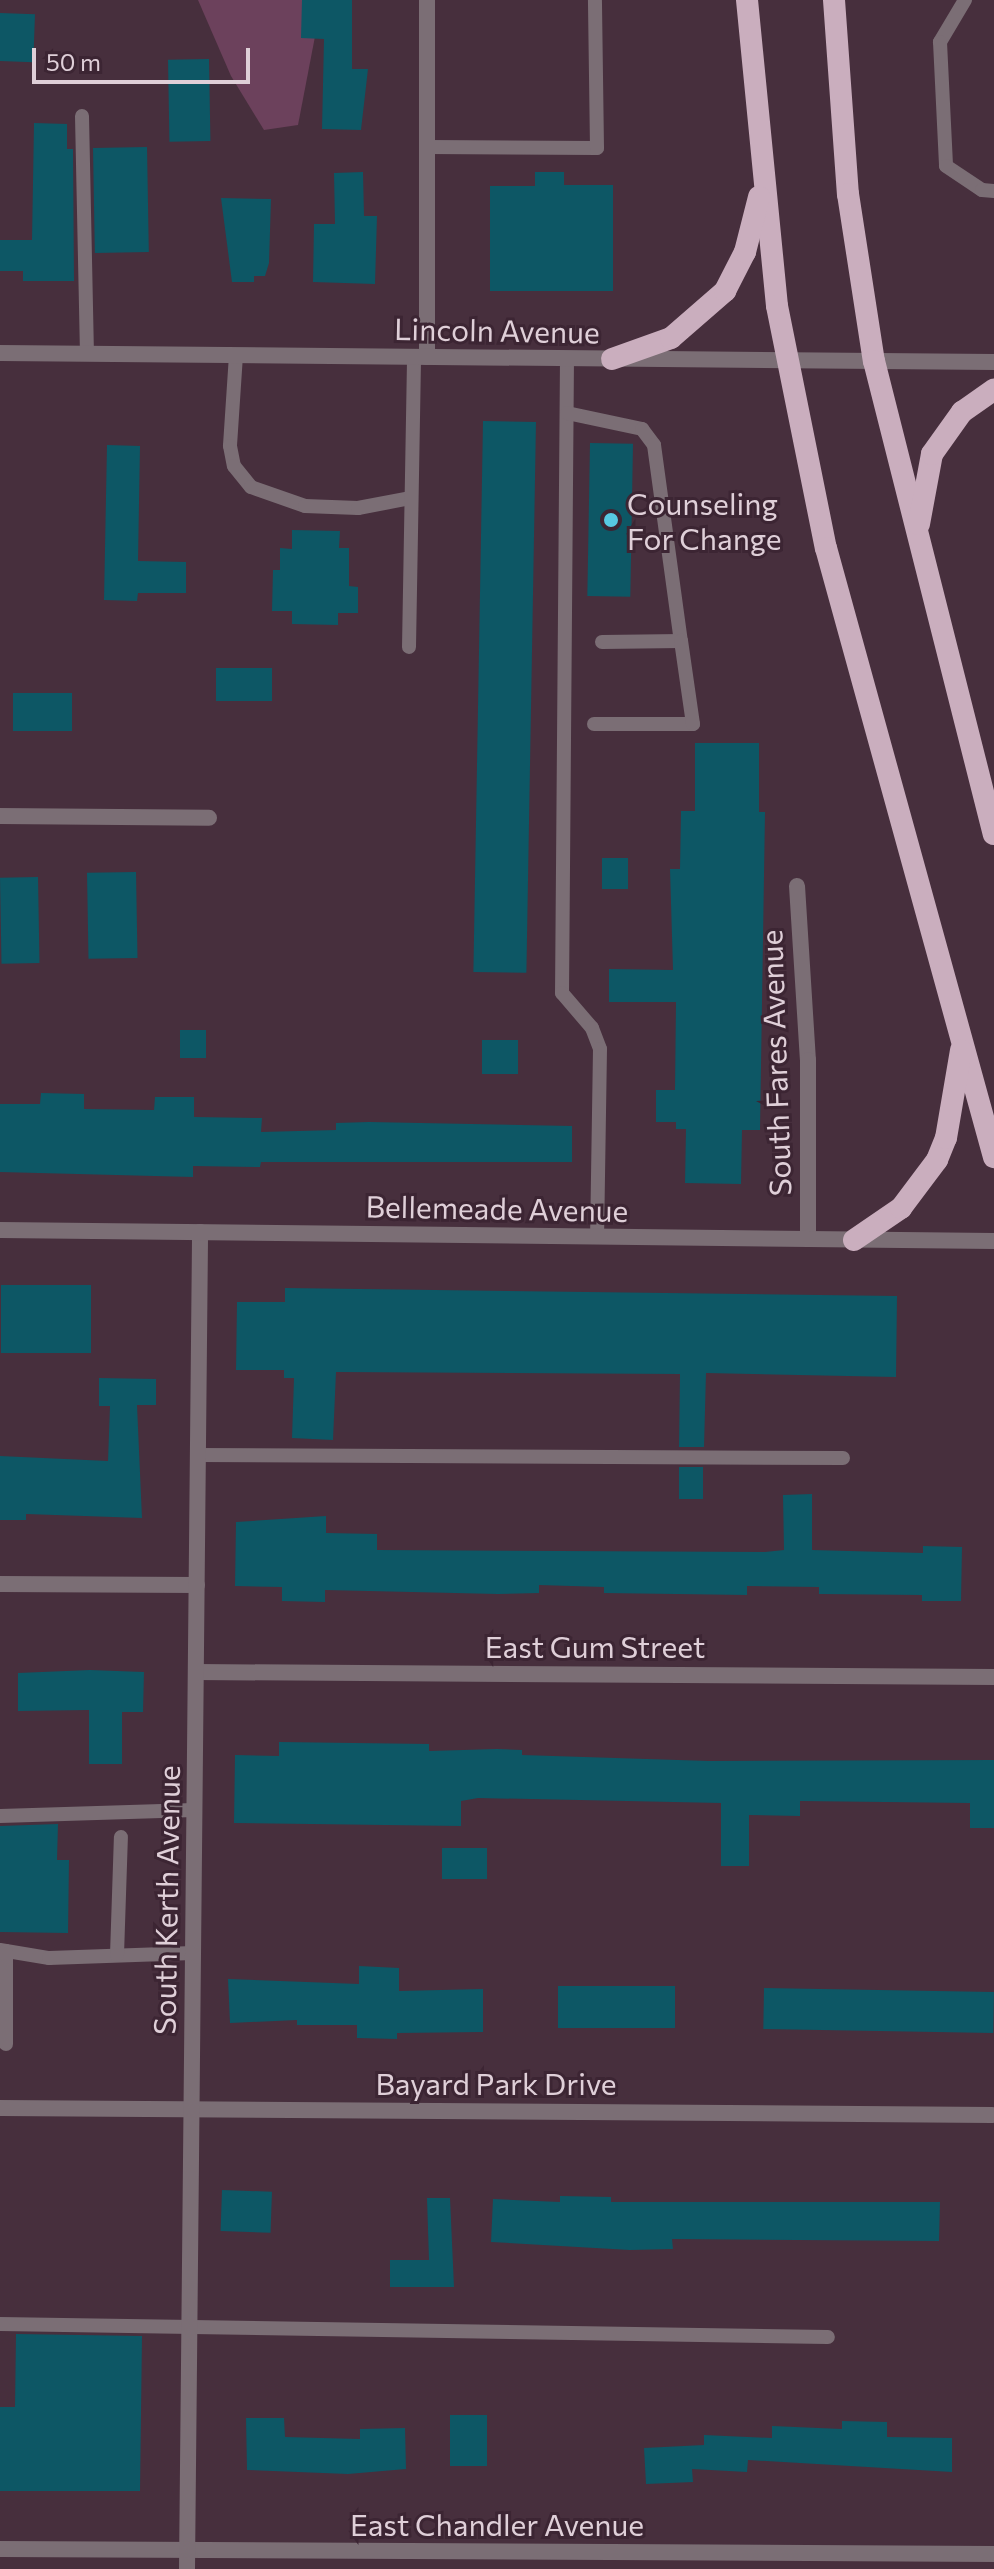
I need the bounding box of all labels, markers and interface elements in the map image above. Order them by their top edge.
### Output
scale bar [36,32,254,82]
text: 50 m [46,47,101,76]
street label: Lincoln Avenue [394,310,600,350]
place label: Counseling For Change [627,485,782,556]
marker: Counseling For Change [602,511,620,529]
street label: South Fares Avenue [752,929,798,1197]
street label: Bellemeade Avenue [365,1188,629,1228]
street label: East Gum Street [485,1628,705,1664]
street label: South Kerth Avenue [146,1765,186,2035]
street label: Bayard Park Drive [375,2065,617,2101]
street label: East Chandler Avenue [350,2506,644,2542]

